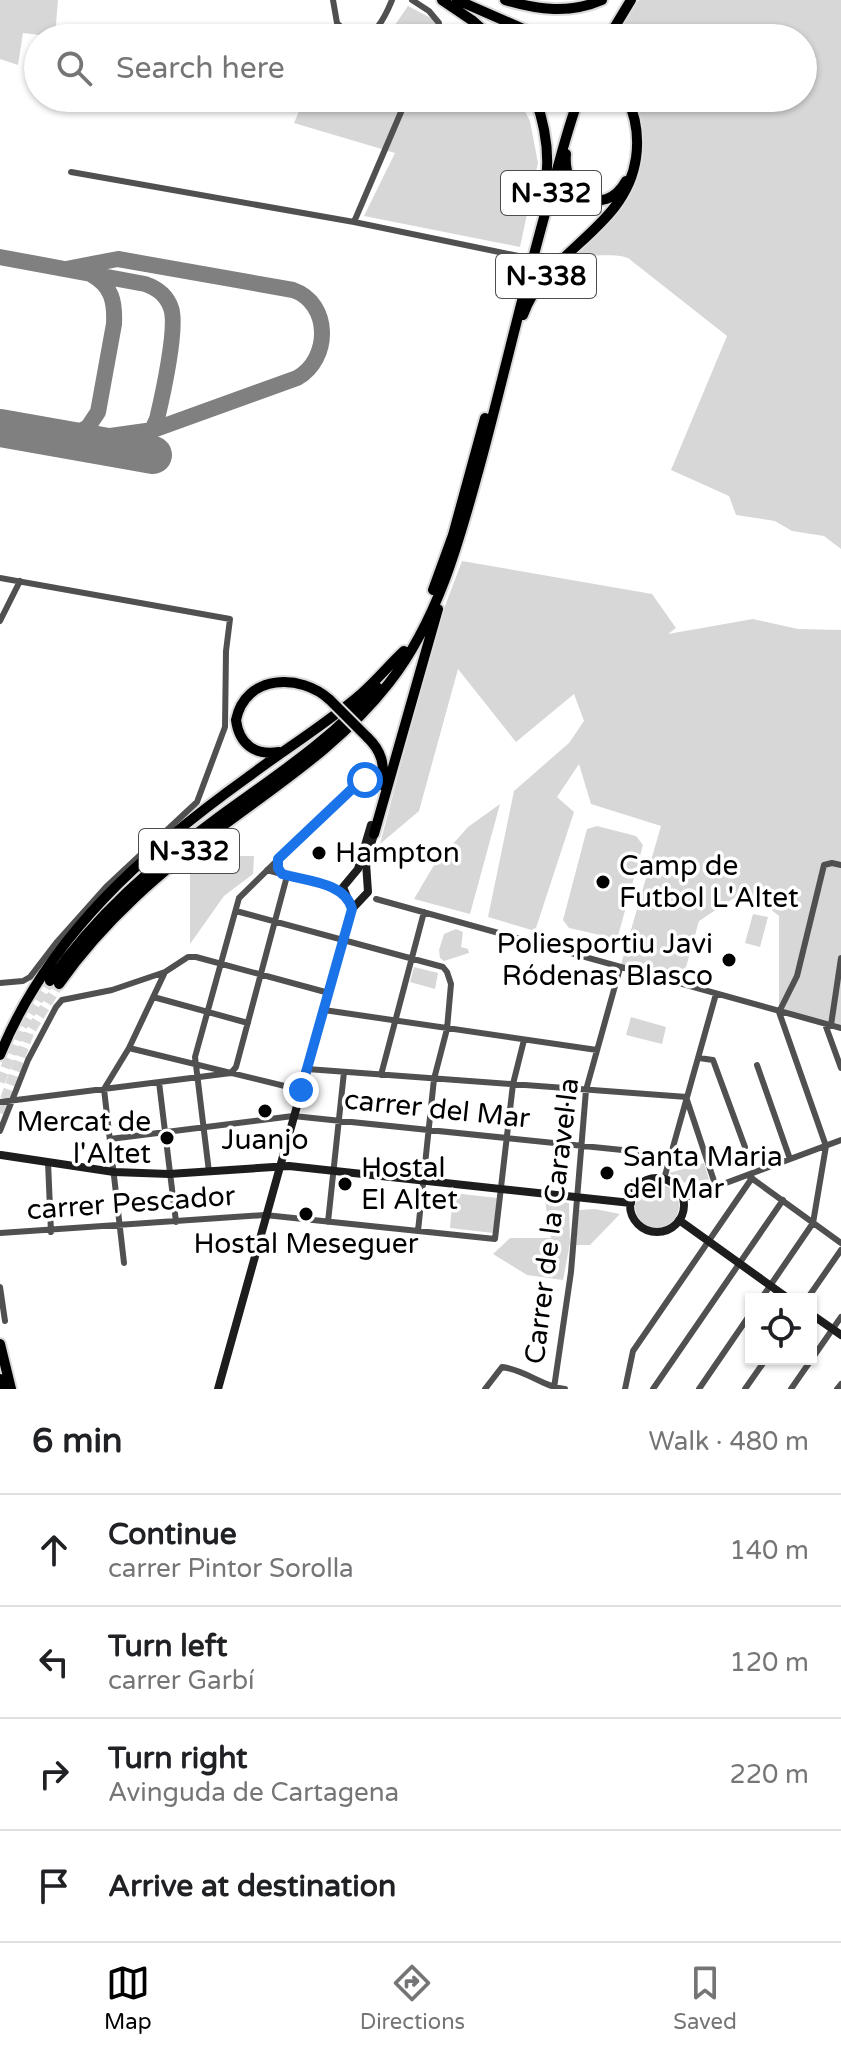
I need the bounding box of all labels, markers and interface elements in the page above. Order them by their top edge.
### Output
search box [24,24,817,112]
icon: search [52,46,96,90]
text: Search here [116,50,285,87]
road number: N-332 [501,171,601,215]
road number: N-338 [496,254,596,298]
route start [347,762,383,798]
road number: N-332 [139,829,239,873]
place label: Hampton [335,836,460,870]
marker: Hampton [310,844,328,862]
place label: Camp de Futbol L'Altet [619,849,799,915]
marker: Camp de Futbol L'Altet [594,873,612,891]
place label: Poliesportiu Javi Ródenas Blasco [497,927,713,993]
marker: Poliesportiu Javi Ródenas Blasco [720,951,738,969]
route end [283,1072,319,1108]
street label: Carrer de la Caravel·la [518,1076,586,1366]
street label: carrer del Mar [342,1082,532,1136]
marker: Juanjo [256,1102,274,1120]
place label: Mercat de l'Altet [16,1105,151,1171]
place label: Juanjo [221,1123,309,1157]
marker: Mercat de l'Altet [158,1129,176,1147]
place label: Santa Maria del Mar [623,1140,783,1206]
place label: Hostal El Altet [361,1151,458,1217]
marker: Santa Maria del Mar [598,1164,616,1182]
marker: Hostal El Altet [336,1175,354,1193]
street label: carrer Pescador [25,1179,237,1227]
marker: Hostal Meseguer [297,1205,315,1223]
place label: Hostal Meseguer [194,1227,419,1261]
map controls [745,1293,817,1365]
button: locate [745,1293,817,1365]
text: 6 min [32,1421,123,1462]
text: Walk · 480 m [649,1426,809,1457]
text: Continue [108,1516,237,1553]
icon: ahead [32,1528,76,1572]
text: 140 m [729,1535,809,1566]
text: carrer Pintor Sorolla [108,1553,354,1584]
text: Turn left [108,1628,227,1665]
icon: left [32,1640,76,1684]
text: 120 m [729,1647,809,1678]
text: carrer Garbí [108,1665,255,1696]
text: Turn right [108,1740,248,1777]
icon: right [32,1752,76,1796]
text: 220 m [729,1759,809,1790]
text: Avinguda de Cartagena [108,1777,399,1808]
icon: arrive [32,1864,76,1908]
text: Arrive at destination [108,1868,396,1905]
tab: Map [104,1961,152,2035]
tab: Directions [360,1961,465,2035]
tab: Saved [673,1961,737,2035]

